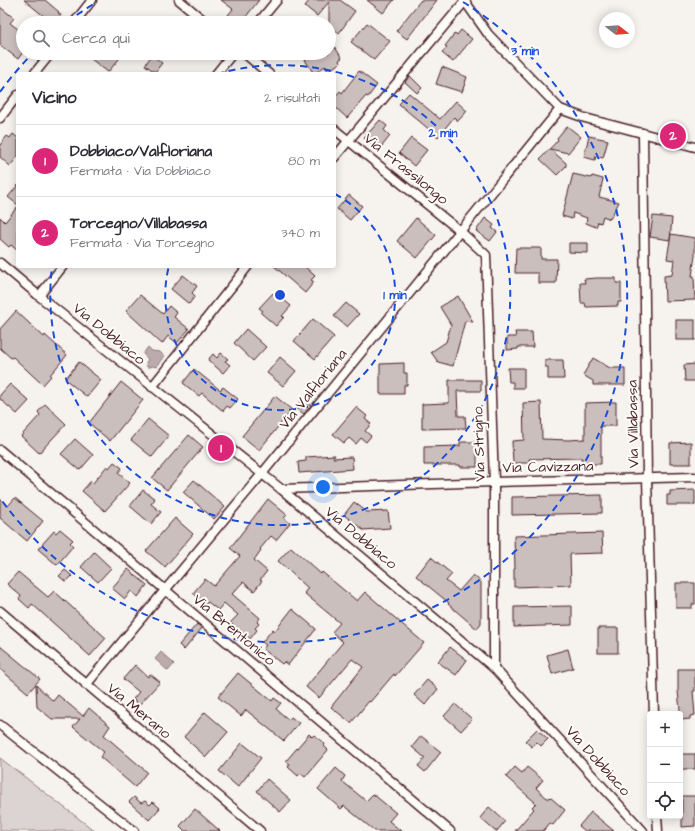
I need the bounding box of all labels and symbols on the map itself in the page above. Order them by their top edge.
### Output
north arrow [599,12,635,48]
text: 3 min [510,43,539,60]
pin: 2 [660,121,686,151]
text: 2 min [428,125,457,142]
street label: Via Frassilongo [359,128,453,211]
text: 1 min [383,287,407,304]
centre of rings [273,288,287,302]
street label: Via Dobbiaco [68,298,150,370]
street label: Via Valfloriana [274,344,352,434]
street label: Via Villabassa [622,379,644,468]
street label: Via Strigno [467,405,492,482]
pin: 1 [208,433,234,463]
street label: Via Cavizzana [502,456,594,478]
your location [313,477,333,497]
street label: Via Dobbiaco [320,502,402,575]
street label: Via Brentonico [188,589,280,671]
street label: Via Merano [102,678,176,744]
street label: Via Dobbiaco [561,721,636,801]

